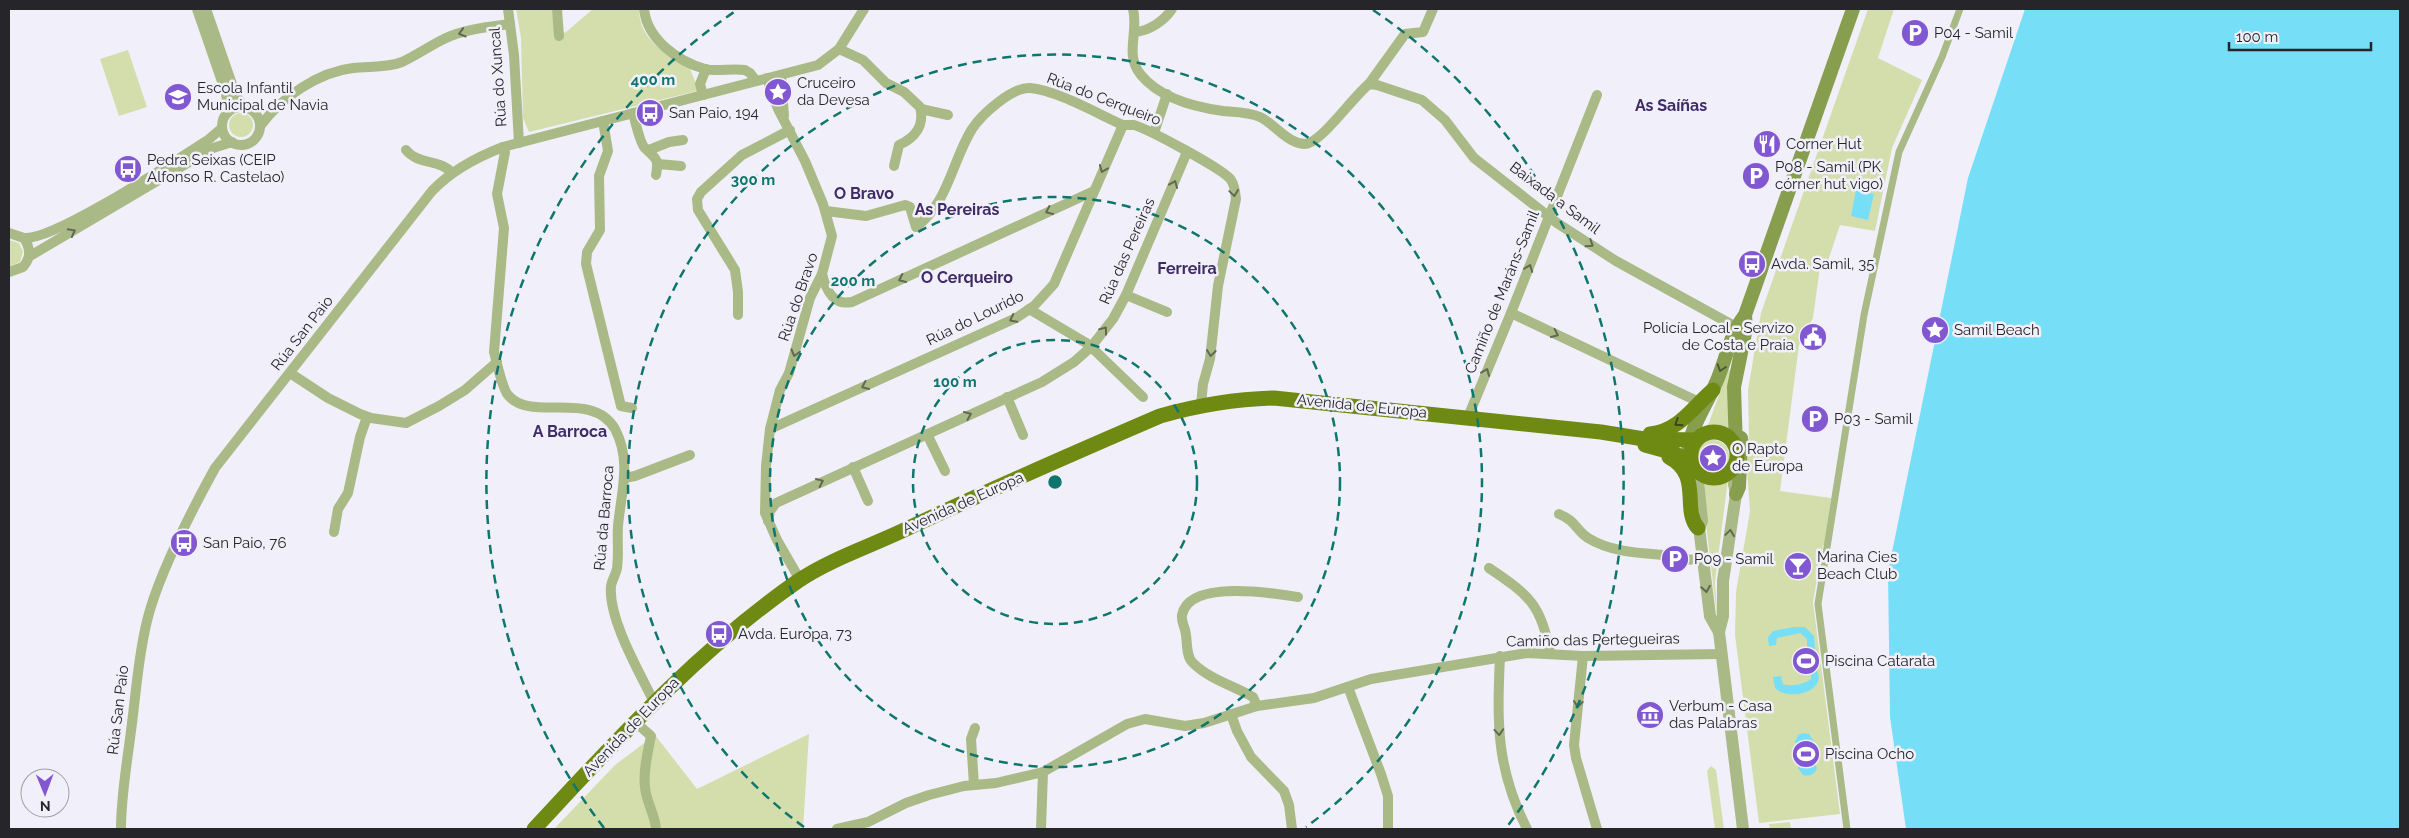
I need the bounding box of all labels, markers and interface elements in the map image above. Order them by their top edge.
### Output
parking icon: P04 - Samil [1900,18,1930,48]
scale bar [2229,20,2372,52]
place label: P04 - Samil [1934,24,2014,42]
street label: Rúa do Xuncal [485,26,510,127]
one-way arrow [459,28,467,38]
text: 100 m [2236,28,2278,46]
street label: Rúa do Cerqueiro [1044,69,1164,129]
text: 400 m [631,71,675,89]
place label: Cruceiro da Devesa [797,74,870,109]
place icon: Cruceiro da Devesa [763,77,793,107]
place label: Escola Infantil Municipal de Navia [197,79,328,114]
school or university icon: Escola Infantil Municipal de Navia [163,82,193,112]
district label: As Saíñas [1635,96,1707,115]
bus stop icon: San Paio, 194 [635,98,665,128]
place label: San Paio, 194 [669,104,759,122]
restaurant icon: Corner Hut [1752,129,1782,159]
place label: Corner Hut [1786,135,1862,153]
place label: Pedra Seixas (CEIP Alfonso R. Castelao) [147,151,284,186]
bus stop icon: Pedra Seixas (CEIP Alfonso R. Castelao) [113,154,143,184]
street label: Baixada a Samil [1506,158,1605,238]
place label: P08 - Samil (PK córner hut vigo) [1775,158,1883,193]
parking icon: P08 - Samil (PK córner hut vigo) [1741,161,1771,191]
one-way arrow [1099,164,1109,173]
text: 300 m [731,171,775,189]
one-way arrow [1167,180,1178,189]
district label: O Bravo [834,184,894,203]
one-way arrow [1229,188,1239,197]
street label: Rúa das Pereiras [1095,195,1159,307]
district label: As Pereiras [915,200,999,219]
one-way arrow [1045,204,1054,215]
street label: Camiño de Maráns-Samil [1461,207,1543,376]
one-way arrow [66,228,75,238]
one-way arrow [1584,237,1593,247]
bus stop icon: Avda. Samil, 35 [1737,249,1767,279]
street label: Rúa do Bravo [774,250,822,344]
place label: Avda. Samil, 35 [1771,255,1874,273]
district label: Ferreira [1157,259,1217,278]
one-way arrow [1523,264,1533,273]
district label: O Cerqueiro [921,268,1013,287]
text: 200 m [831,272,875,290]
one-way arrow [898,273,907,283]
street label: Rúa do Lourido [923,287,1027,349]
street label: Rúa San Paio [267,292,337,374]
one-way arrow [1009,313,1018,323]
place icon: Samil Beach [1920,315,1950,345]
place label: Policía Local - Servizo de Costa e Praia [1643,319,1794,354]
place label: Samil Beach [1954,321,2040,339]
public building icon: Policía Local - Servizo de Costa e Praia [1798,322,1828,352]
one-way arrow [1098,326,1107,336]
one-way arrow [1550,328,1559,338]
one-way arrow [790,349,800,357]
one-way arrow [1206,349,1216,357]
one-way arrow [1717,364,1727,372]
one-way arrow [1480,368,1491,377]
text: 100 m [933,373,977,391]
one-way arrow [861,380,870,391]
street label: Avenida de Europa [1296,390,1428,422]
parking icon: P03 - Samil [1800,404,1830,434]
place label: P03 - Samil [1834,410,1914,428]
one-way arrow [963,411,972,421]
one-way arrow [1674,417,1683,426]
district label: A Barroca [533,422,607,441]
place label: O Rapto de Europa [1732,440,1803,475]
place icon: O Rapto de Europa [1698,443,1728,473]
street label: Rúa da Barroca [590,465,618,571]
street label: Avenida de Europa [900,468,1026,538]
centre of rings [1046,473,1064,491]
one-way arrow [815,478,824,489]
bus stop icon: San Paio, 76 [169,528,199,558]
one-way arrow [1724,529,1735,537]
place label: San Paio, 76 [203,534,286,552]
parking icon: P09 - Samil [1660,544,1690,574]
place label: Marina Cies Beach Club [1817,548,1897,583]
place label: P09 - Samil [1694,550,1775,568]
bar icon: Marina Cies Beach Club [1783,551,1813,581]
one-way arrow [1701,585,1711,594]
bus stop icon: Avda. Europa, 73 [704,619,734,649]
place label: Avda. Europa, 73 [738,625,852,643]
street label: Camiño das Pertegueiras [1506,629,1680,651]
sports icon: Piscina Catarata [1791,646,1821,676]
place label: Piscina Catarata [1825,652,1935,670]
street label: Rúa San Paio [104,664,132,756]
street label: Avenida de Europa [579,674,683,780]
place label: Verbum - Casa das Palabras [1669,697,1772,732]
museum icon: Verbum - Casa das Palabras [1635,700,1665,730]
one-way arrow [1573,701,1584,709]
one-way arrow [1493,729,1504,737]
sports icon: Piscina Ocho [1791,739,1821,769]
place label: Piscina Ocho [1825,745,1914,763]
north arrow [20,768,70,818]
text: N [40,798,51,814]

